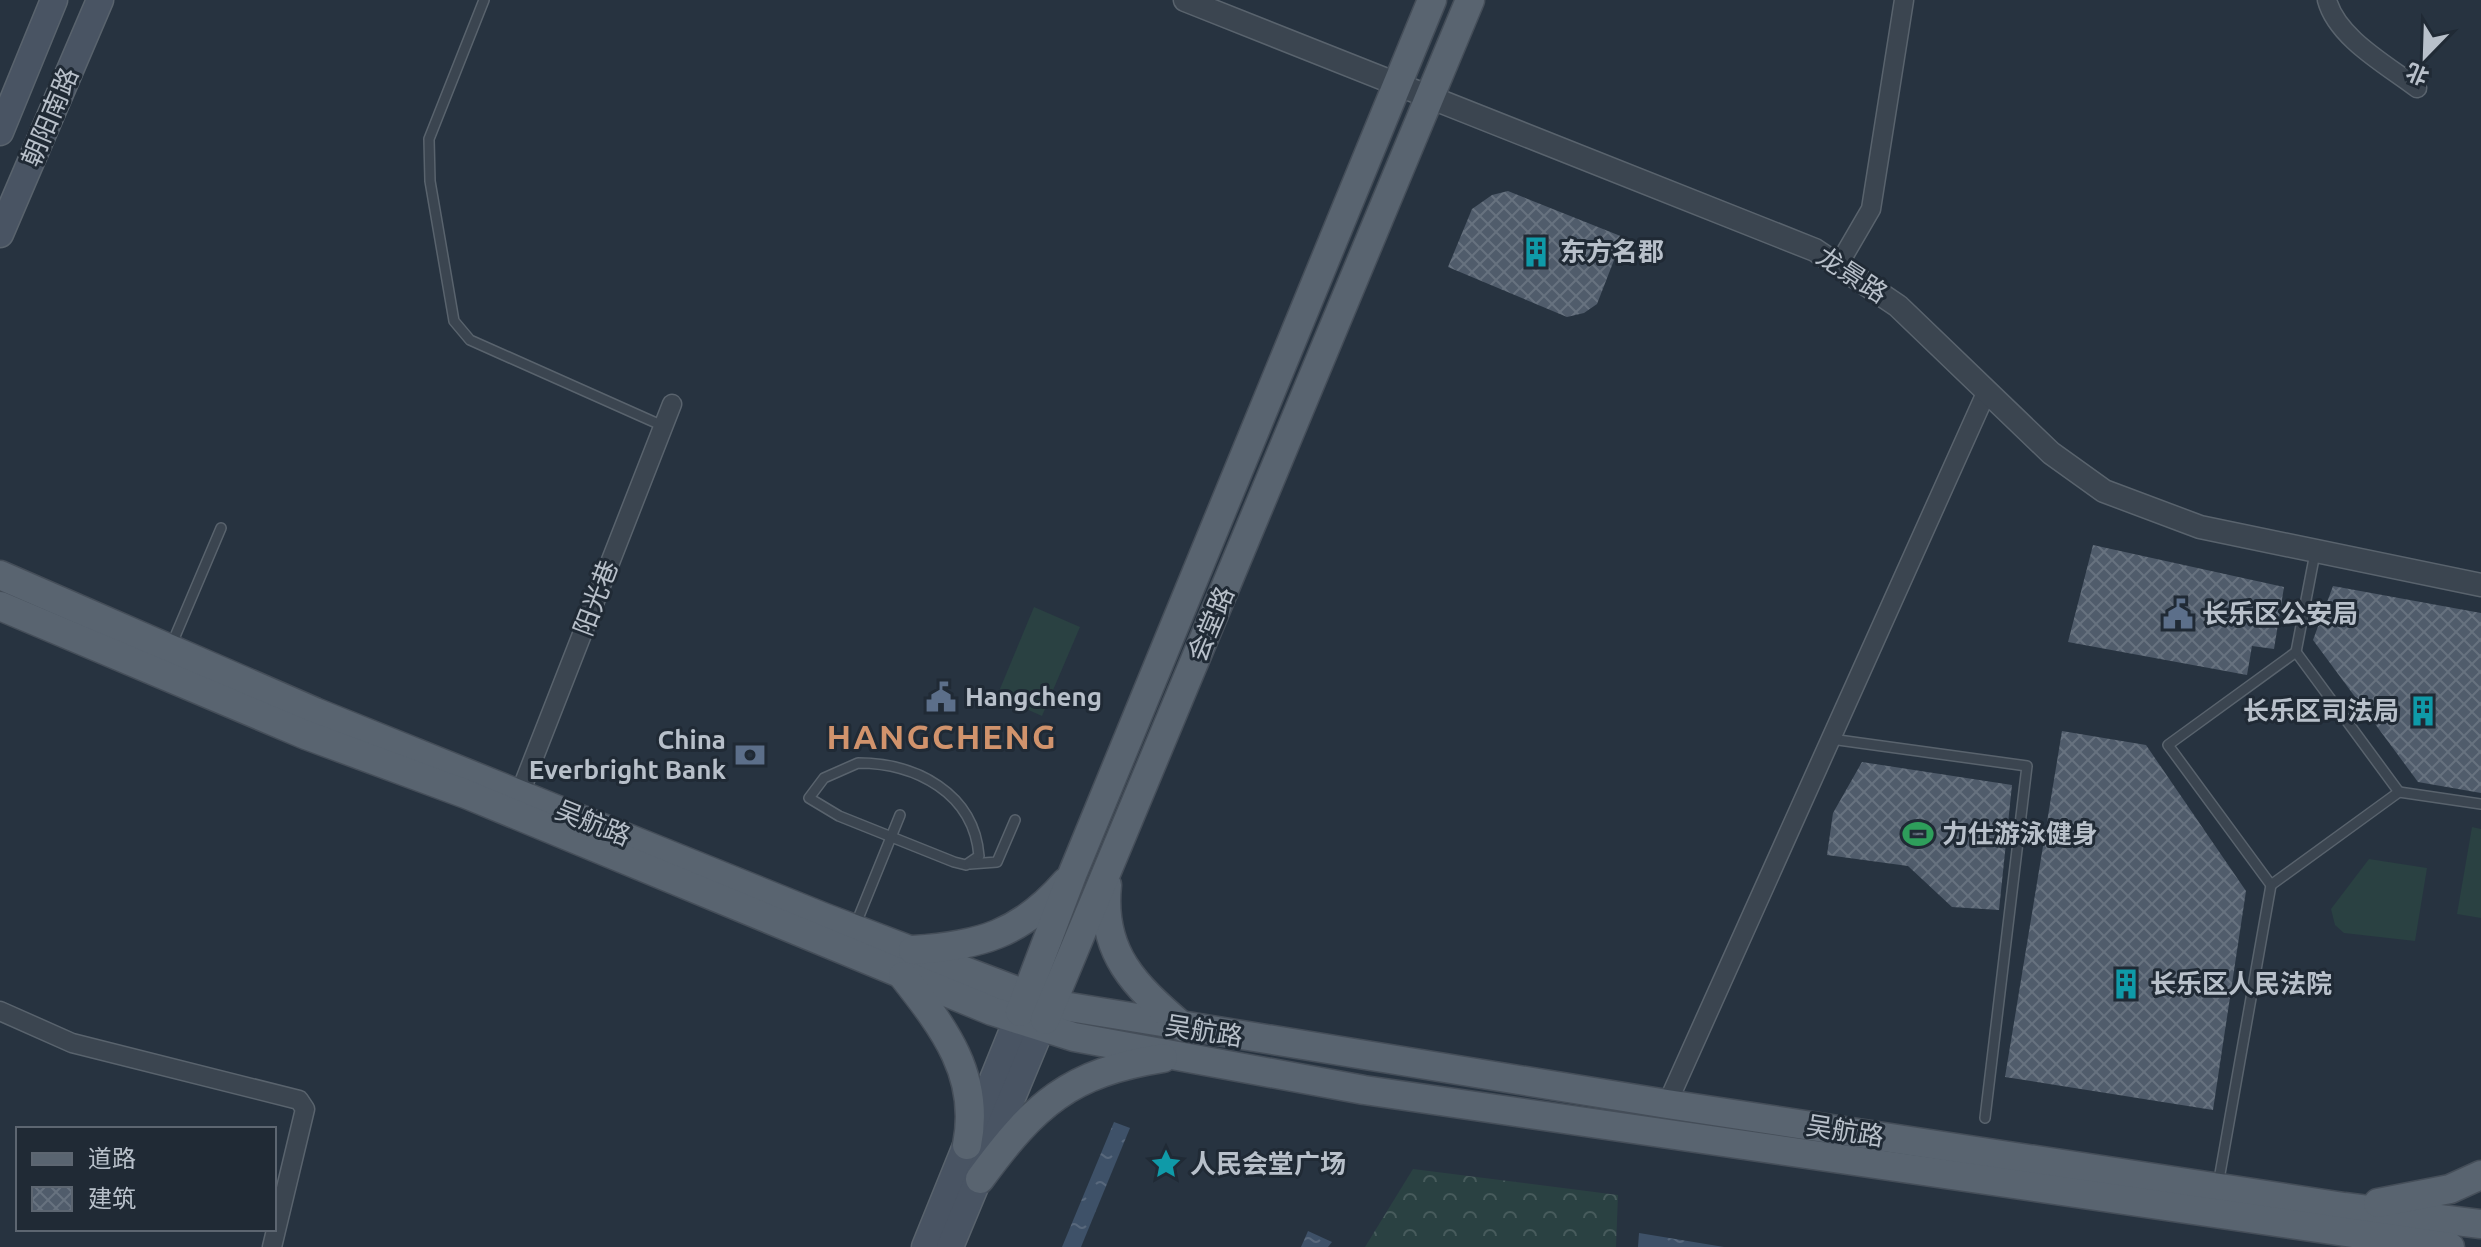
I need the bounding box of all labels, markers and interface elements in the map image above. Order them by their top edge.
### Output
north arrow [2385,16,2465,96]
text: 北 [2402,59,2432,91]
street label: 朝阳南路 [16,63,83,170]
building icon: 东方名郡 [1519,235,1553,269]
place label: 东方名郡 [1560,237,1664,266]
street label: 龙景路 [1812,241,1893,308]
street label: 阳光巷 [568,556,623,639]
street label: 会堂路 [1182,582,1239,665]
public building icon: 长乐区公安局 [2161,597,2195,631]
place label: 长乐区公安局 [2202,599,2358,628]
public building icon: Hangcheng [924,680,958,714]
place label: Hangcheng [965,682,1102,711]
building icon: 长乐区司法局 [2406,694,2440,728]
place label: 长乐区司法局 [2243,696,2399,725]
district label: HANGCHENG [827,717,1057,755]
place label: China Everbright Bank [529,725,726,784]
bank icon: China Everbright Bank [733,738,767,772]
street label: 吴航路 [552,794,635,851]
sports icon: 力仕游泳健身 [1901,817,1935,851]
place label: 力仕游泳健身 [1942,819,2098,848]
building icon: 长乐区人民法院 [2109,967,2143,1001]
place label: 长乐区人民法院 [2150,969,2332,998]
street label: 吴航路 [1163,1010,1245,1051]
street label: 吴航路 [1804,1110,1886,1151]
legend [16,1127,276,1231]
text: 道路 [88,1145,136,1172]
place icon: 人民会堂广场 [1149,1147,1183,1181]
place label: 人民会堂广场 [1190,1149,1346,1178]
text: 建筑 [88,1185,136,1212]

